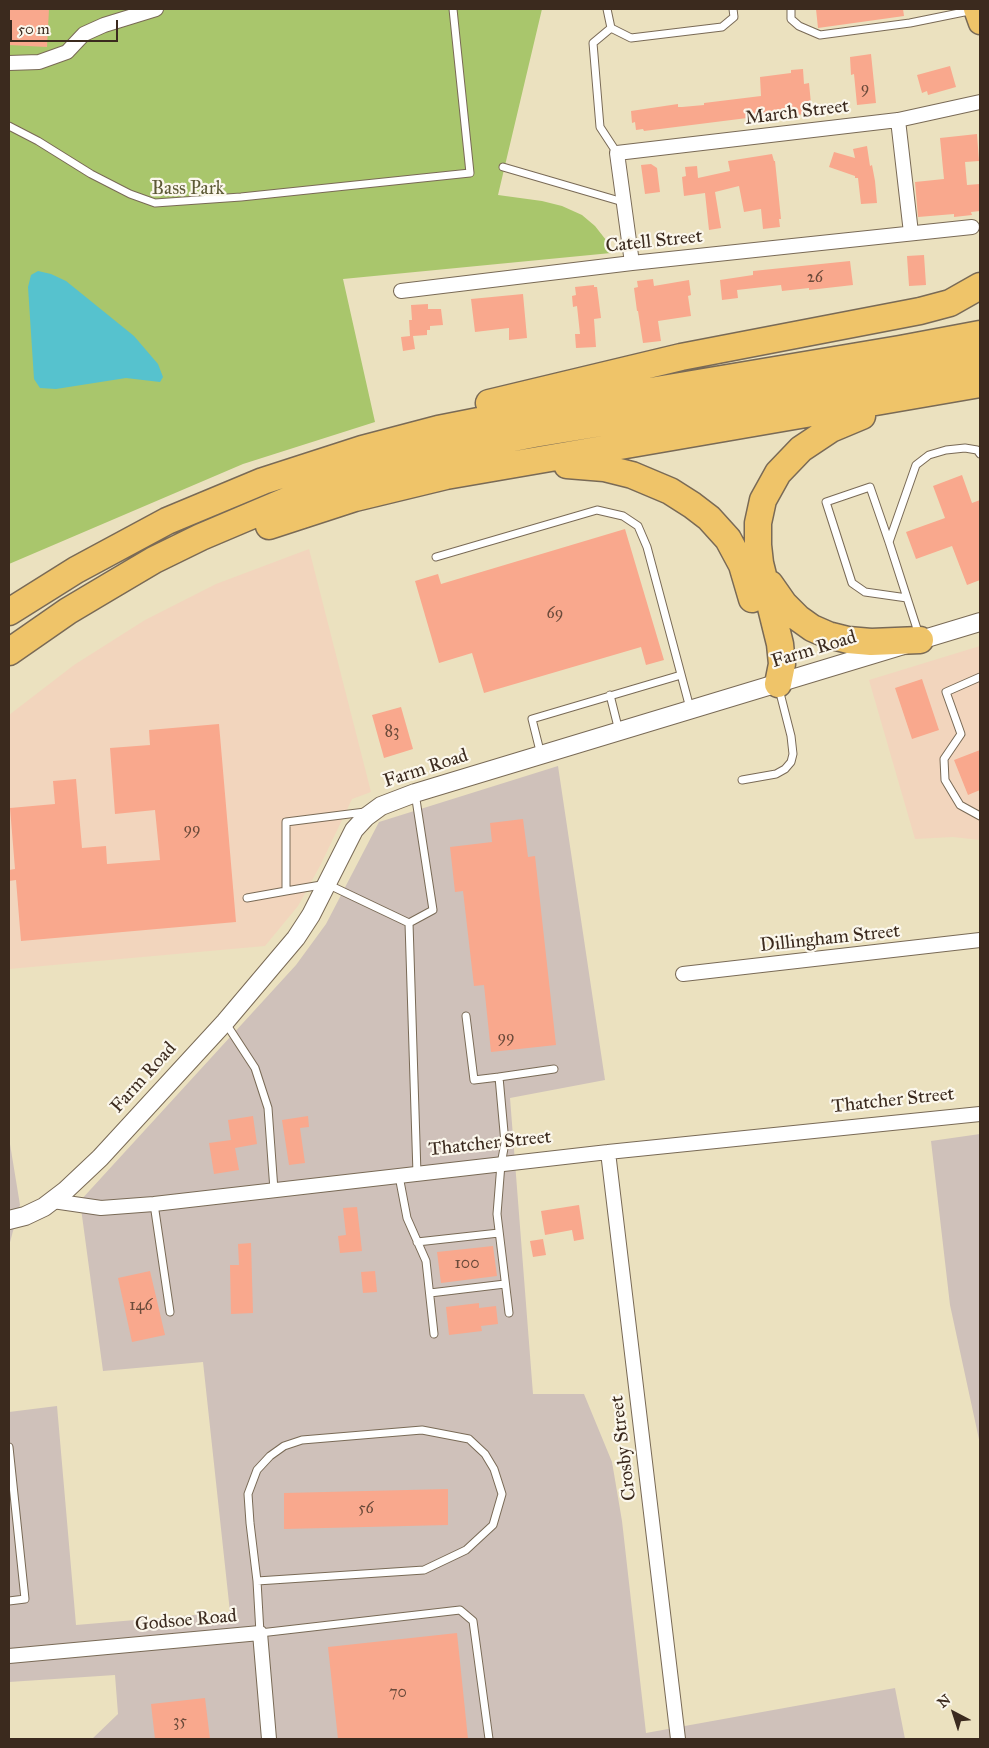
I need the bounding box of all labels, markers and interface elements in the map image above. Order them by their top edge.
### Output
scale bar [12,10,120,42]
text: 50 m [18,20,50,38]
house number: 9 [861,79,869,99]
street label: March Street [744,95,850,131]
park label: Bass Park [152,178,224,200]
street label: Catell Street [604,226,704,258]
house number: 26 [807,268,823,288]
house number: 69 [547,604,563,624]
street label: Farm Road [769,626,859,674]
house number: 83 [385,722,399,742]
street label: Farm Road [381,745,471,793]
house number: 99 [183,820,201,840]
street label: Dillingham Street [759,920,901,958]
house number: 99 [497,1028,515,1048]
street label: Farm Road [106,1038,182,1118]
street label: Thatcher Street [831,1083,955,1119]
street label: Thatcher Street [428,1126,552,1162]
house number: 100 [455,1254,479,1274]
house number: 146 [129,1296,153,1316]
street label: Crosby Street [606,1394,642,1502]
house number: 56 [358,1499,374,1519]
street label: Godsoe Road [134,1605,238,1637]
house number: 70 [389,1683,407,1703]
north arrow [929,1688,979,1738]
text: N [934,1691,954,1711]
house number: 35 [173,1712,187,1732]

